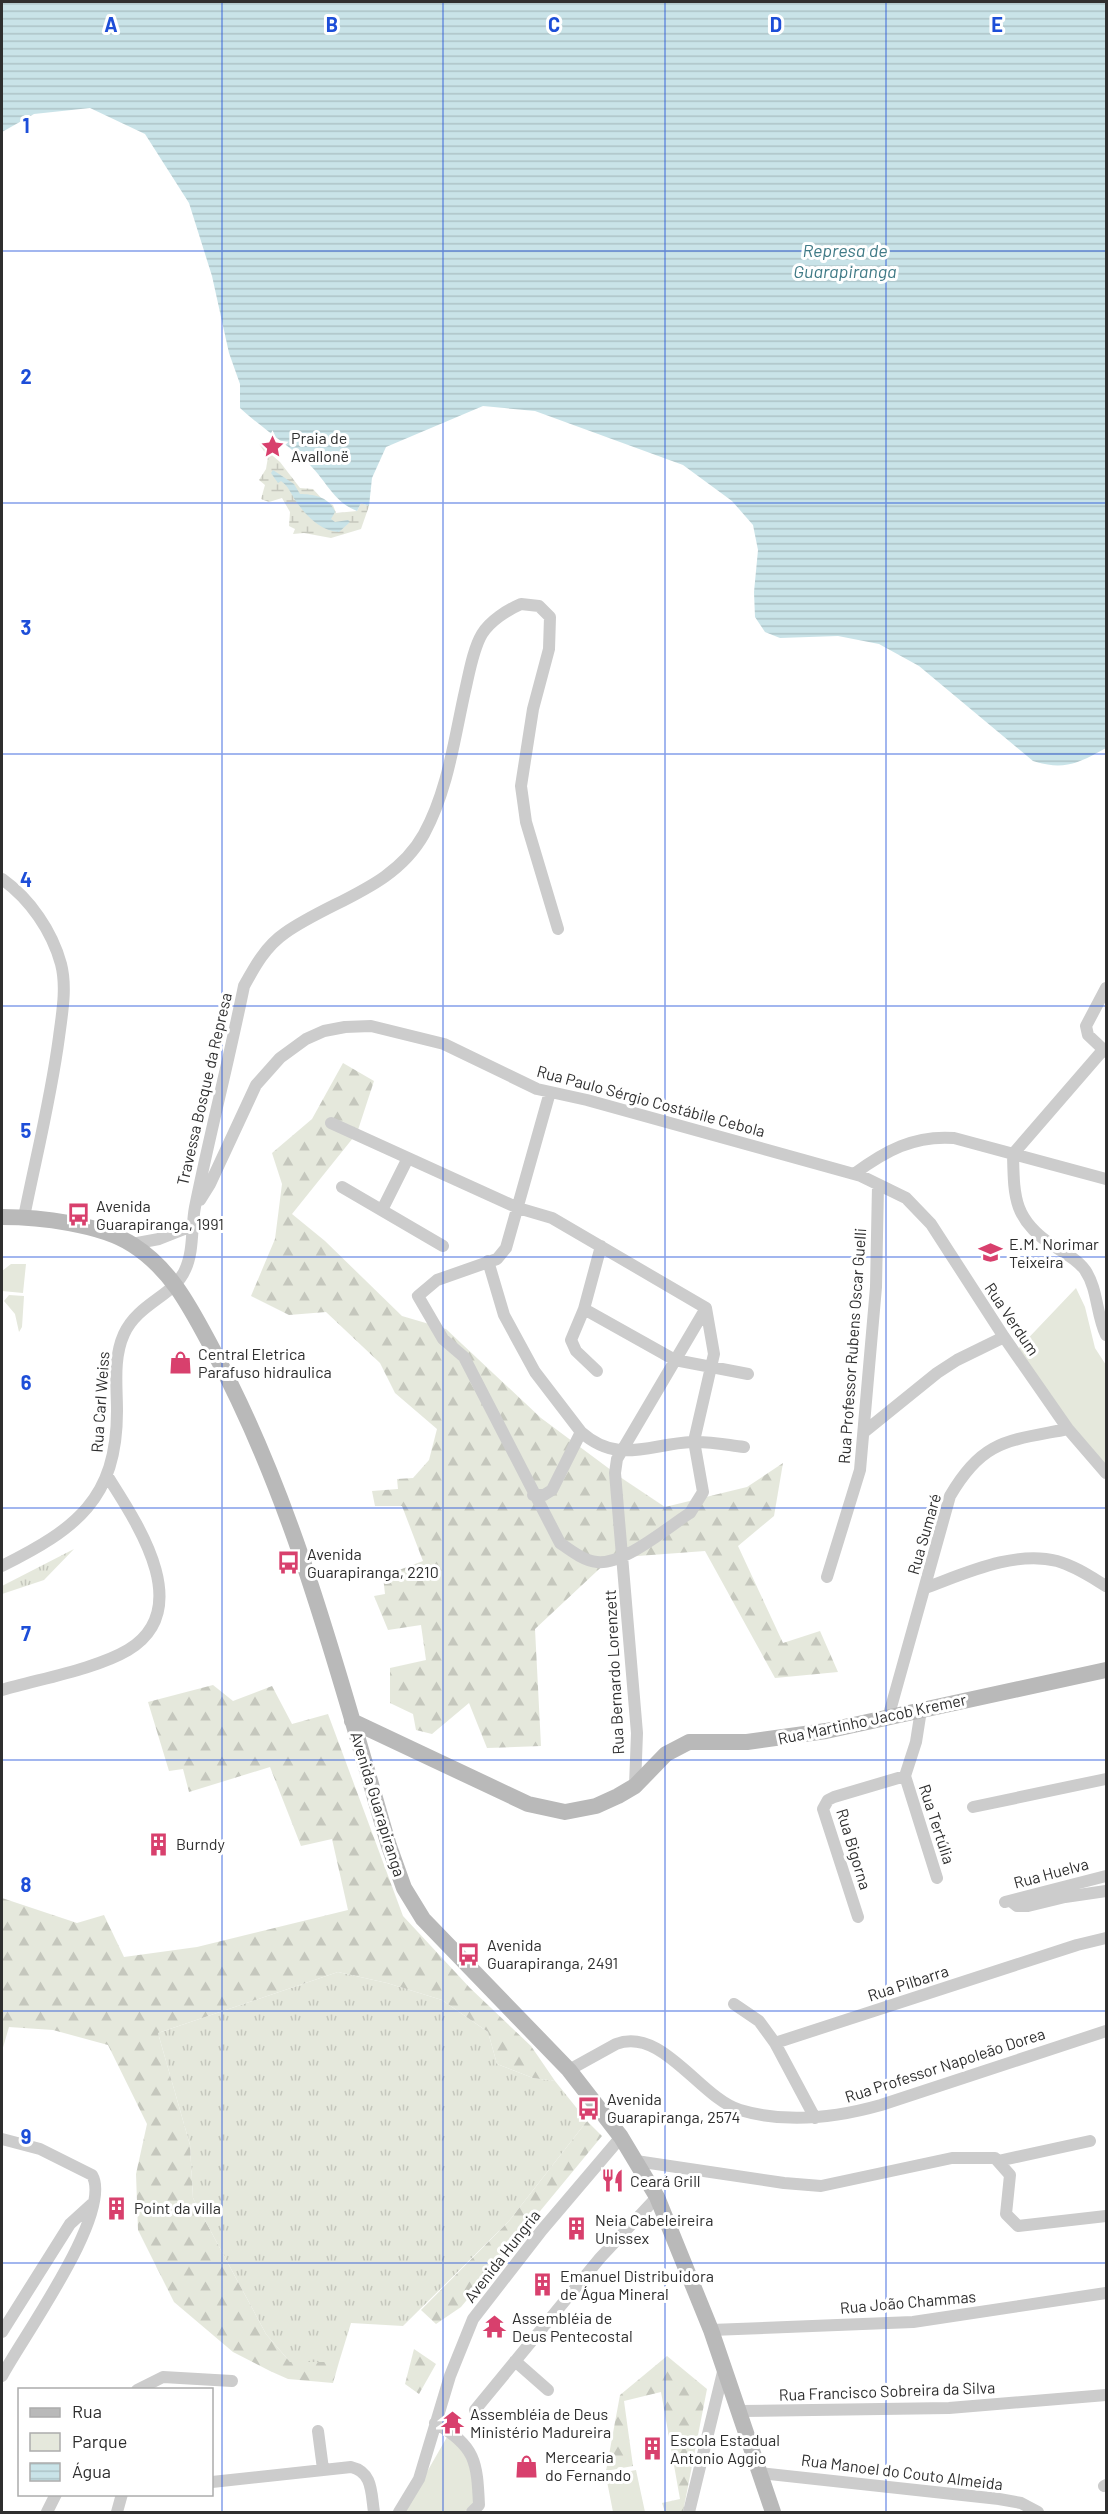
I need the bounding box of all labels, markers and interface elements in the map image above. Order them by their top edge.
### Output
text: A [104,12,118,36]
text: B [326,12,338,36]
text: C [548,12,560,36]
text: D [770,12,782,36]
text: E [991,12,1003,36]
text: 1 [22,113,30,137]
water label: Represa de Guarapiranga [793,239,897,282]
text: 2 [20,364,32,388]
place label: Praia de Avallonë [291,428,349,465]
place icon: Praia de Avallonë [260,434,286,460]
text: 3 [21,615,31,639]
text: 4 [20,867,32,891]
street label: Travessa Bosque da Represa [172,991,235,1187]
street label: Rua Paulo Sérgio Costábile Cebola [535,1061,767,1140]
text: 5 [21,1118,32,1142]
place label: Avenida Guarapiranga, 1991 [96,1196,224,1233]
bus stop icon: Avenida Guarapiranga, 1991 [65,1202,91,1228]
street label: Rua Professor Rubens Oscar Guelli [834,1227,869,1465]
place label: E.M. Norimar Teixeira [1009,1234,1099,1271]
school or university icon: E.M. Norimar Teixeira [978,1240,1004,1266]
street label: Rua Verdum [981,1279,1044,1359]
place label: Central Eletrica Parafuso hidraulica [198,1344,332,1381]
shop icon: Central Eletrica Parafuso hidraulica [167,1350,193,1376]
street label: Rua Carl Weiss [86,1351,113,1453]
text: 6 [21,1370,32,1394]
street label: Rua Sumaré [903,1491,944,1577]
place label: Avenida Guarapiranga, 2210 [307,1544,439,1581]
bus stop icon: Avenida Guarapiranga, 2210 [276,1550,302,1576]
street label: Rua Bernardo Lorenzett [600,1589,627,1755]
text: 7 [21,1621,31,1645]
street label: Rua Martinho Jacob Kremer [776,1689,968,1748]
street label: Avenida Guarapiranga [347,1729,410,1879]
street label: Rua Tertúlia [916,1782,959,1866]
street label: Rua Bigorna [833,1806,876,1892]
building icon: Burndy [145,1831,171,1857]
place label: Burndy [176,1834,225,1853]
street label: Rua Huelva [1011,1853,1090,1892]
text: 8 [21,1872,32,1896]
place label: Avenida Guarapiranga, 2491 [487,1935,618,1972]
bus stop icon: Avenida Guarapiranga, 2491 [456,1941,482,1967]
street label: Rua Pilbarra [865,1961,951,2004]
street label: Rua Professor Napoleão Dorea [842,2023,1047,2106]
place label: Avenida Guarapiranga, 2574 [607,2089,740,2126]
bus stop icon: Avenida Guarapiranga, 2574 [576,2095,602,2121]
text: 9 [21,2124,31,2148]
restaurant icon: Ceará Grill [599,2168,625,2194]
place label: Ceará Grill [630,2171,701,2190]
building icon: Point da villa [103,2195,129,2221]
place label: Point da villa [134,2198,221,2217]
street label: Avenida Hungria [460,2206,544,2306]
place label: Neia Cabeleireira Unissex [595,2210,713,2247]
building icon: Neia Cabeleireira Unissex [564,2216,590,2242]
place label: Emanuel Distribuidora de Água Mineral [560,2266,714,2303]
building icon: Emanuel Distribuidora de Água Mineral [529,2272,555,2298]
street label: Rua João Chammas [839,2286,977,2317]
place label: Assembléia de Deus Pentecostal [512,2308,633,2345]
temple icon: Assembléia de Deus Pentecostal [481,2314,507,2340]
street label: Rua Francisco Sobreira da Silva [778,2377,996,2404]
legend [18,2388,213,2496]
text: Rua [72,2400,102,2422]
place label: Assembléia de Deus Ministério Madureira [470,2404,611,2441]
temple icon: Assembléia de Deus Ministério Madureira [439,2410,465,2436]
text: Parque [72,2430,127,2452]
place label: Escola Estadual Antonio Aggio [670,2430,780,2467]
building icon: Escola Estadual Antonio Aggio [639,2436,665,2462]
place label: Mercearia do Fernando [545,2447,631,2484]
street label: Rua Manoel do Couto Almeida [800,2450,1004,2493]
shop icon: Mercearia do Fernando [514,2453,540,2479]
text: Água [72,2460,111,2482]

